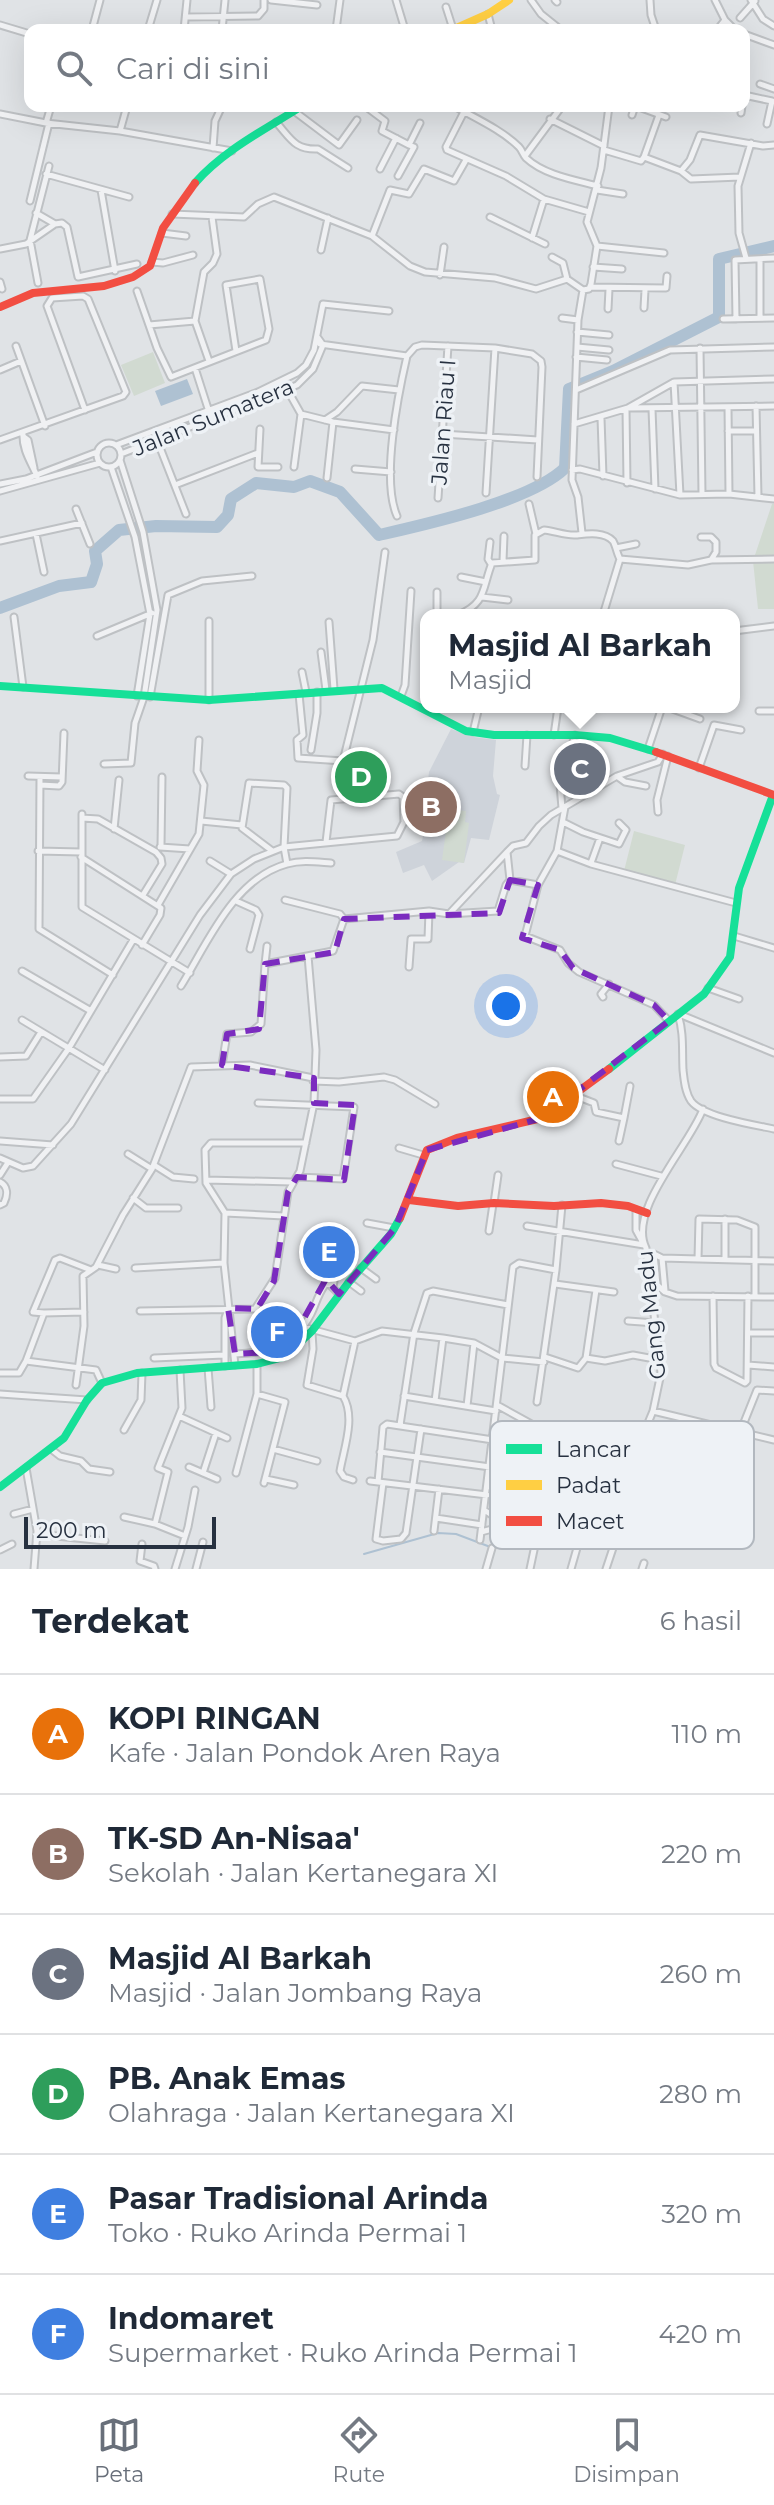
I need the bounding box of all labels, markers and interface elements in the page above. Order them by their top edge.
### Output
search box [24,24,750,112]
icon: search [52,46,96,90]
text: Cari di sini [116,50,270,87]
street label: Jalan Riau I [426,358,461,487]
street label: Jalan Sumatera [128,373,297,462]
popup [420,609,740,713]
text: Masjid Al Barkah [448,627,712,664]
text: Masjid [448,664,533,696]
pin: C [554,739,606,799]
pin: D [335,747,387,807]
pin: B [405,777,457,837]
your location [486,986,526,1026]
pin: A [527,1067,579,1127]
pin: E [303,1222,355,1282]
street label: Gang Madu [631,1249,672,1381]
pin: F [251,1302,303,1362]
legend [490,1421,754,1549]
text: Lancar [556,1436,631,1463]
text: Padat [556,1472,621,1499]
text: Macet [556,1508,624,1535]
scale bar [24,1513,216,1549]
text: 200 m [36,1517,107,1544]
text: Terdekat [32,1600,190,1642]
text: 6 hasil [660,1605,742,1637]
text: KOPI RINGAN [108,1700,321,1737]
text: A [48,1718,68,1750]
text: 110 m [672,1718,742,1750]
text: Kafe · Jalan Pondok Aren Raya [108,1737,501,1769]
text: TK-SD An-Nisaa' [108,1820,360,1857]
text: B [48,1838,68,1870]
text: 220 m [661,1838,742,1870]
text: Sekolah · Jalan Kertanegara XI [108,1857,498,1889]
text: Masjid Al Barkah [108,1940,372,1977]
text: C [49,1958,67,1990]
text: 260 m [660,1958,742,1990]
text: Masjid · Jalan Jombang Raya [108,1977,482,2009]
text: PB. Anak Emas [108,2060,345,2097]
text: D [47,2078,69,2110]
text: 280 m [659,2078,742,2110]
text: Olahraga · Jalan Kertanegara XI [108,2097,515,2129]
text: Pasar Tradisional Arinda [108,2180,489,2217]
text: E [49,2198,67,2230]
text: 320 m [661,2198,742,2230]
text: Toko · Ruko Arinda Permai 1 [108,2217,467,2249]
text: Indomaret [108,2300,274,2337]
text: F [50,2318,66,2350]
text: 420 m [659,2318,742,2350]
text: Supermarket · Ruko Arinda Permai 1 [108,2337,578,2369]
tab: Peta [94,2413,144,2488]
tab: Rute [332,2413,385,2488]
tab: Disimpan [573,2413,680,2488]

